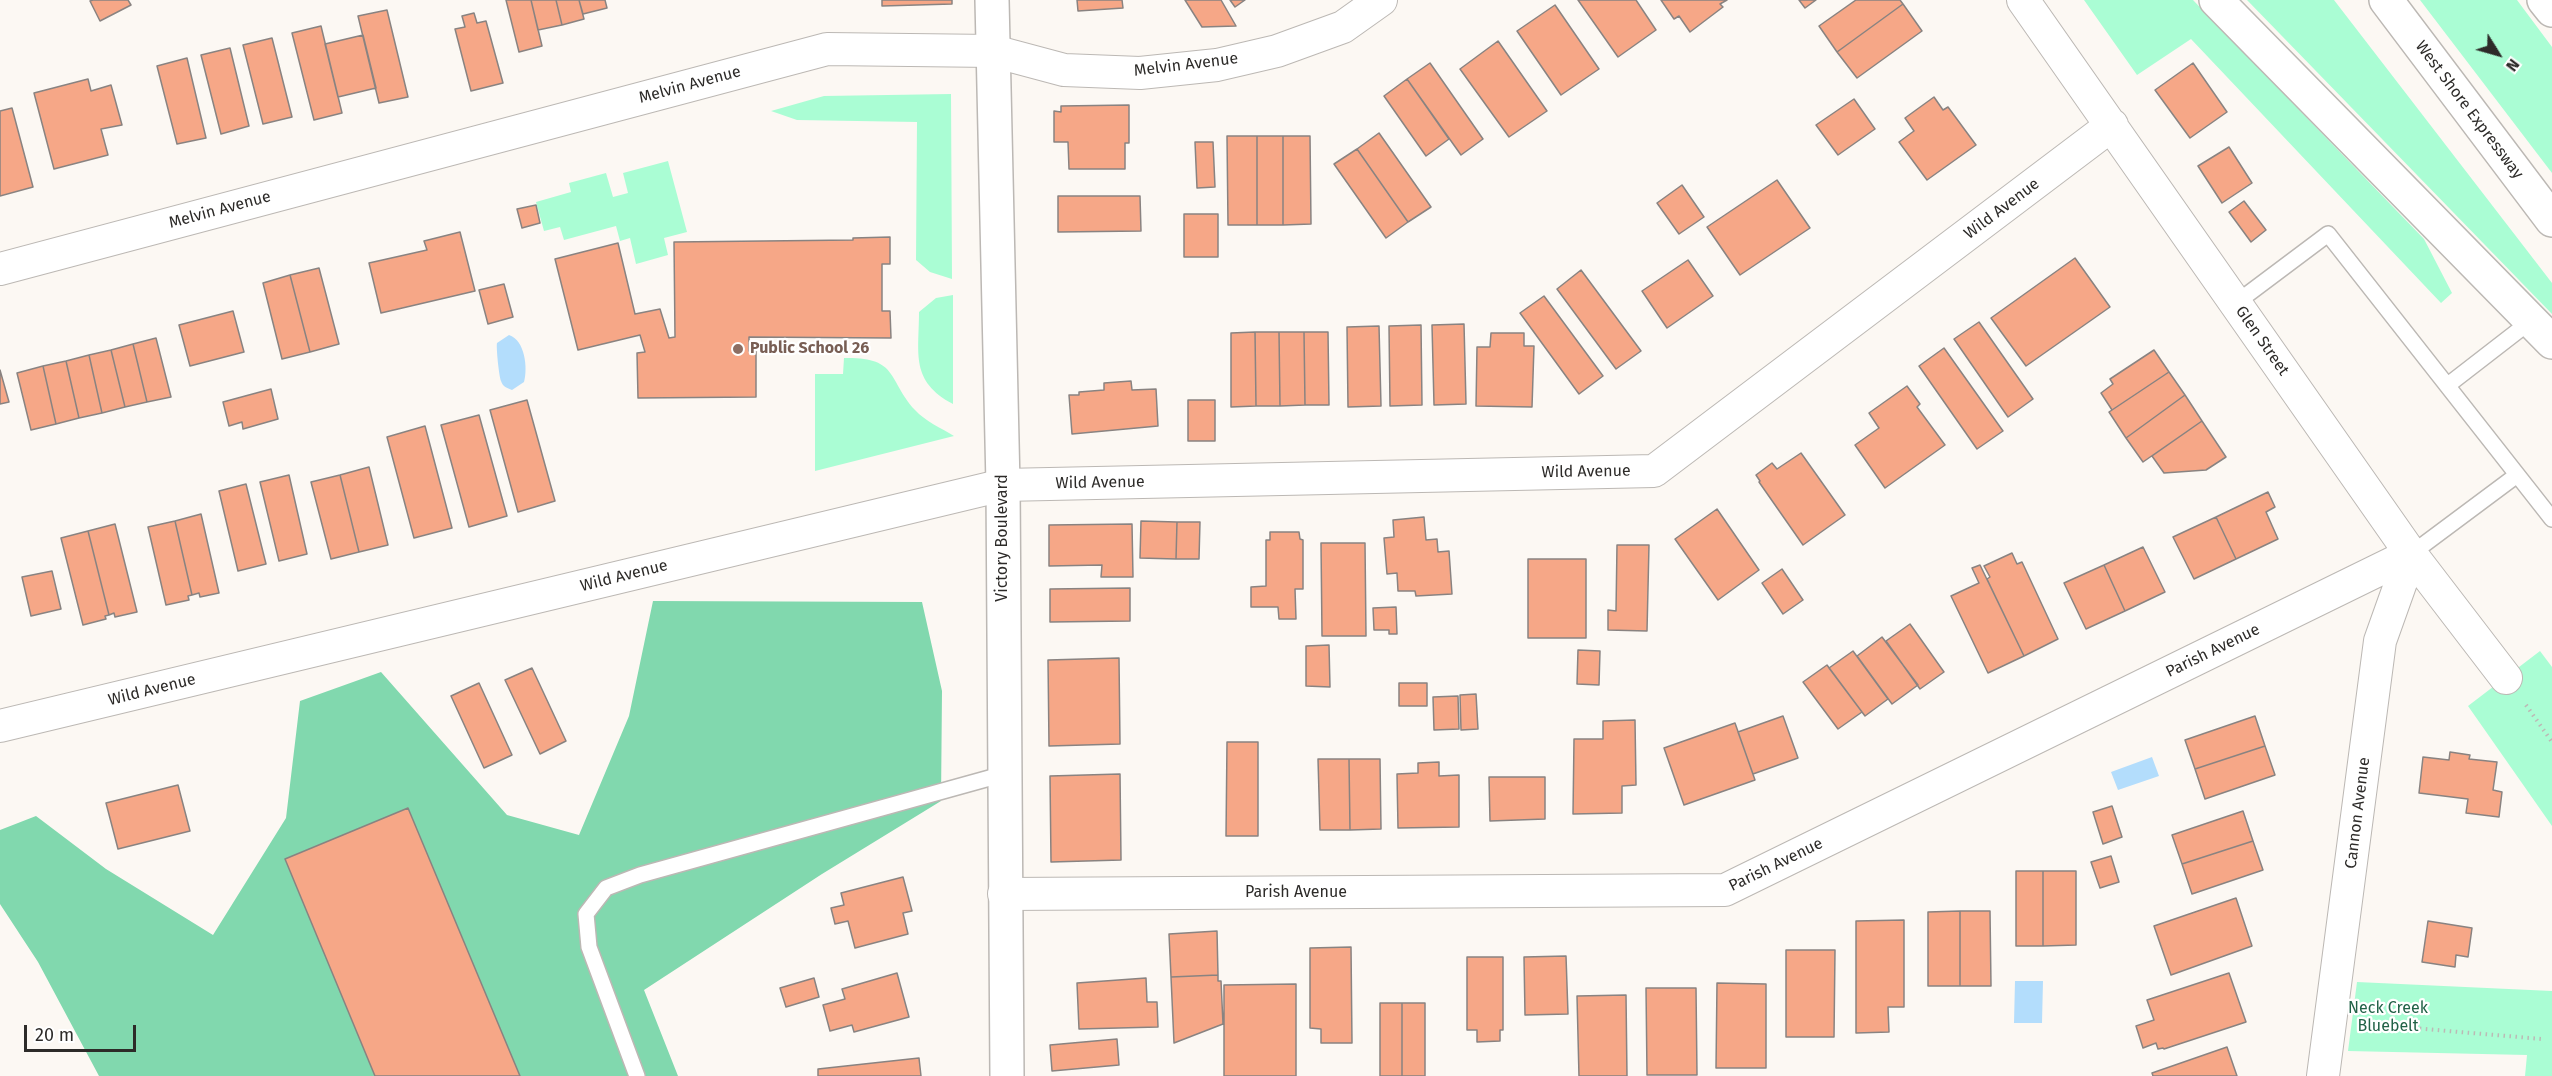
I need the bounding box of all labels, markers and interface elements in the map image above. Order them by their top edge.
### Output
north arrow [2468,24,2528,84]
street label: West Shore Expressway [2411,37,2527,183]
street label: Melvin Avenue [1133,49,1239,81]
text: N [2502,55,2524,75]
street label: Melvin Avenue [637,62,743,108]
street label: Wild Avenue [1961,174,2043,244]
street label: Melvin Avenue [167,187,273,233]
street label: Glen Street [2231,303,2293,379]
place label: Public School 26 [750,339,869,359]
marker: Public School 26 [731,342,745,356]
street label: Wild Avenue [1541,462,1631,482]
street label: Wild Avenue [1055,473,1145,493]
street label: Victory Boulevard [993,474,1013,602]
street label: Wild Avenue [578,556,670,596]
street label: Parish Avenue [2163,620,2263,682]
street label: Wild Avenue [106,670,198,710]
street label: Cannon Avenue [2342,756,2374,870]
street label: Parish Avenue [1726,834,1826,896]
street label: Parish Avenue [1245,883,1347,903]
park label: Neck Creek Bluebelt [2348,999,2428,1037]
scale bar [27,1013,140,1051]
text: 20 m [35,1024,74,1046]

